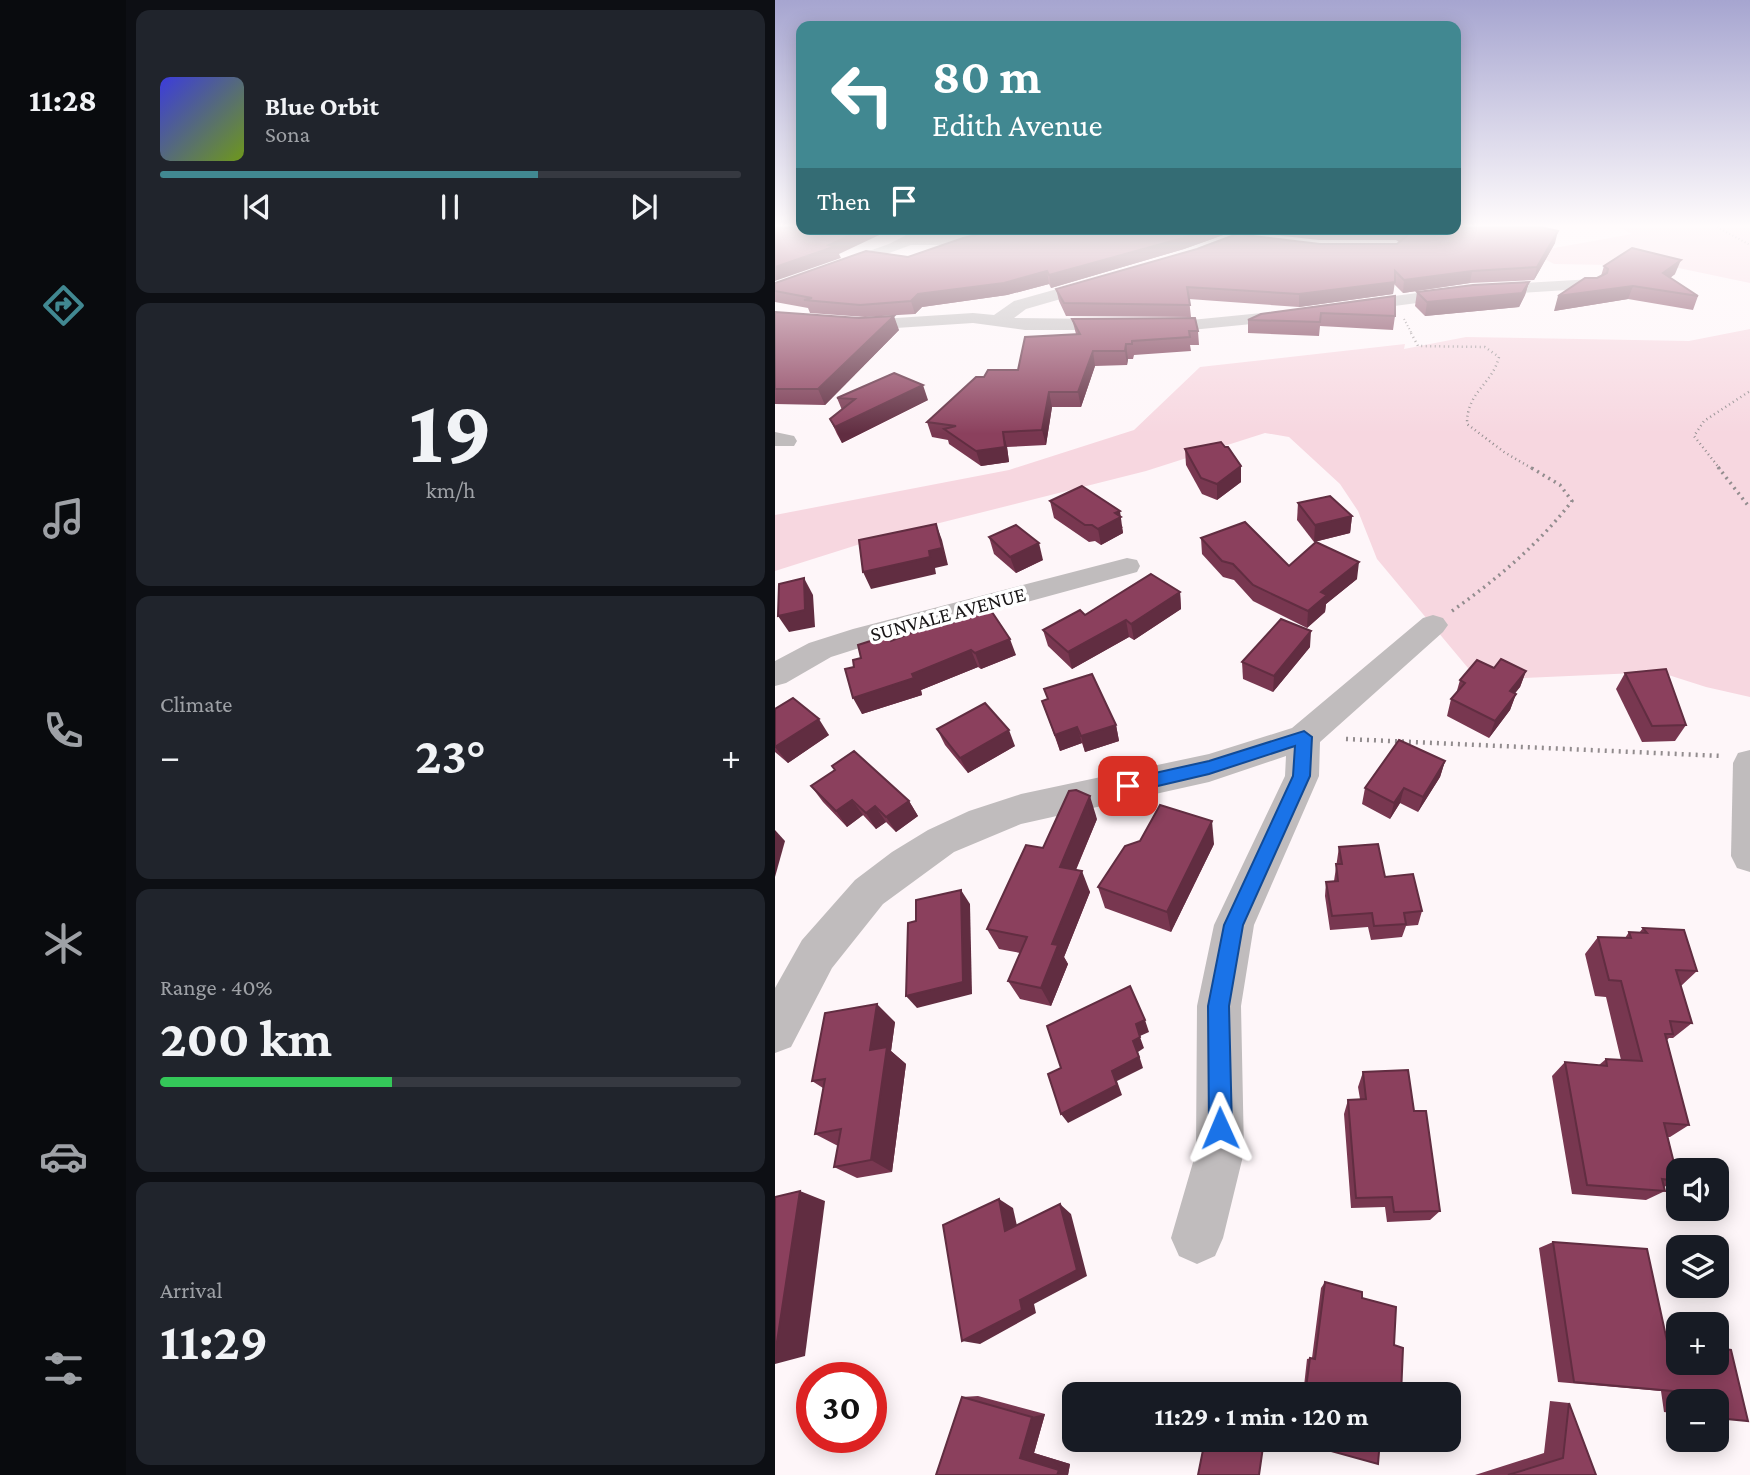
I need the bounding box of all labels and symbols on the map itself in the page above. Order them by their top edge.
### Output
street label: SUNVALE AVENUE [868,582,1028,646]
pin [1098,756,1158,816]
position arrow [1183,1091,1257,1165]
speed limit sign: 30 [796,1362,887,1453]

